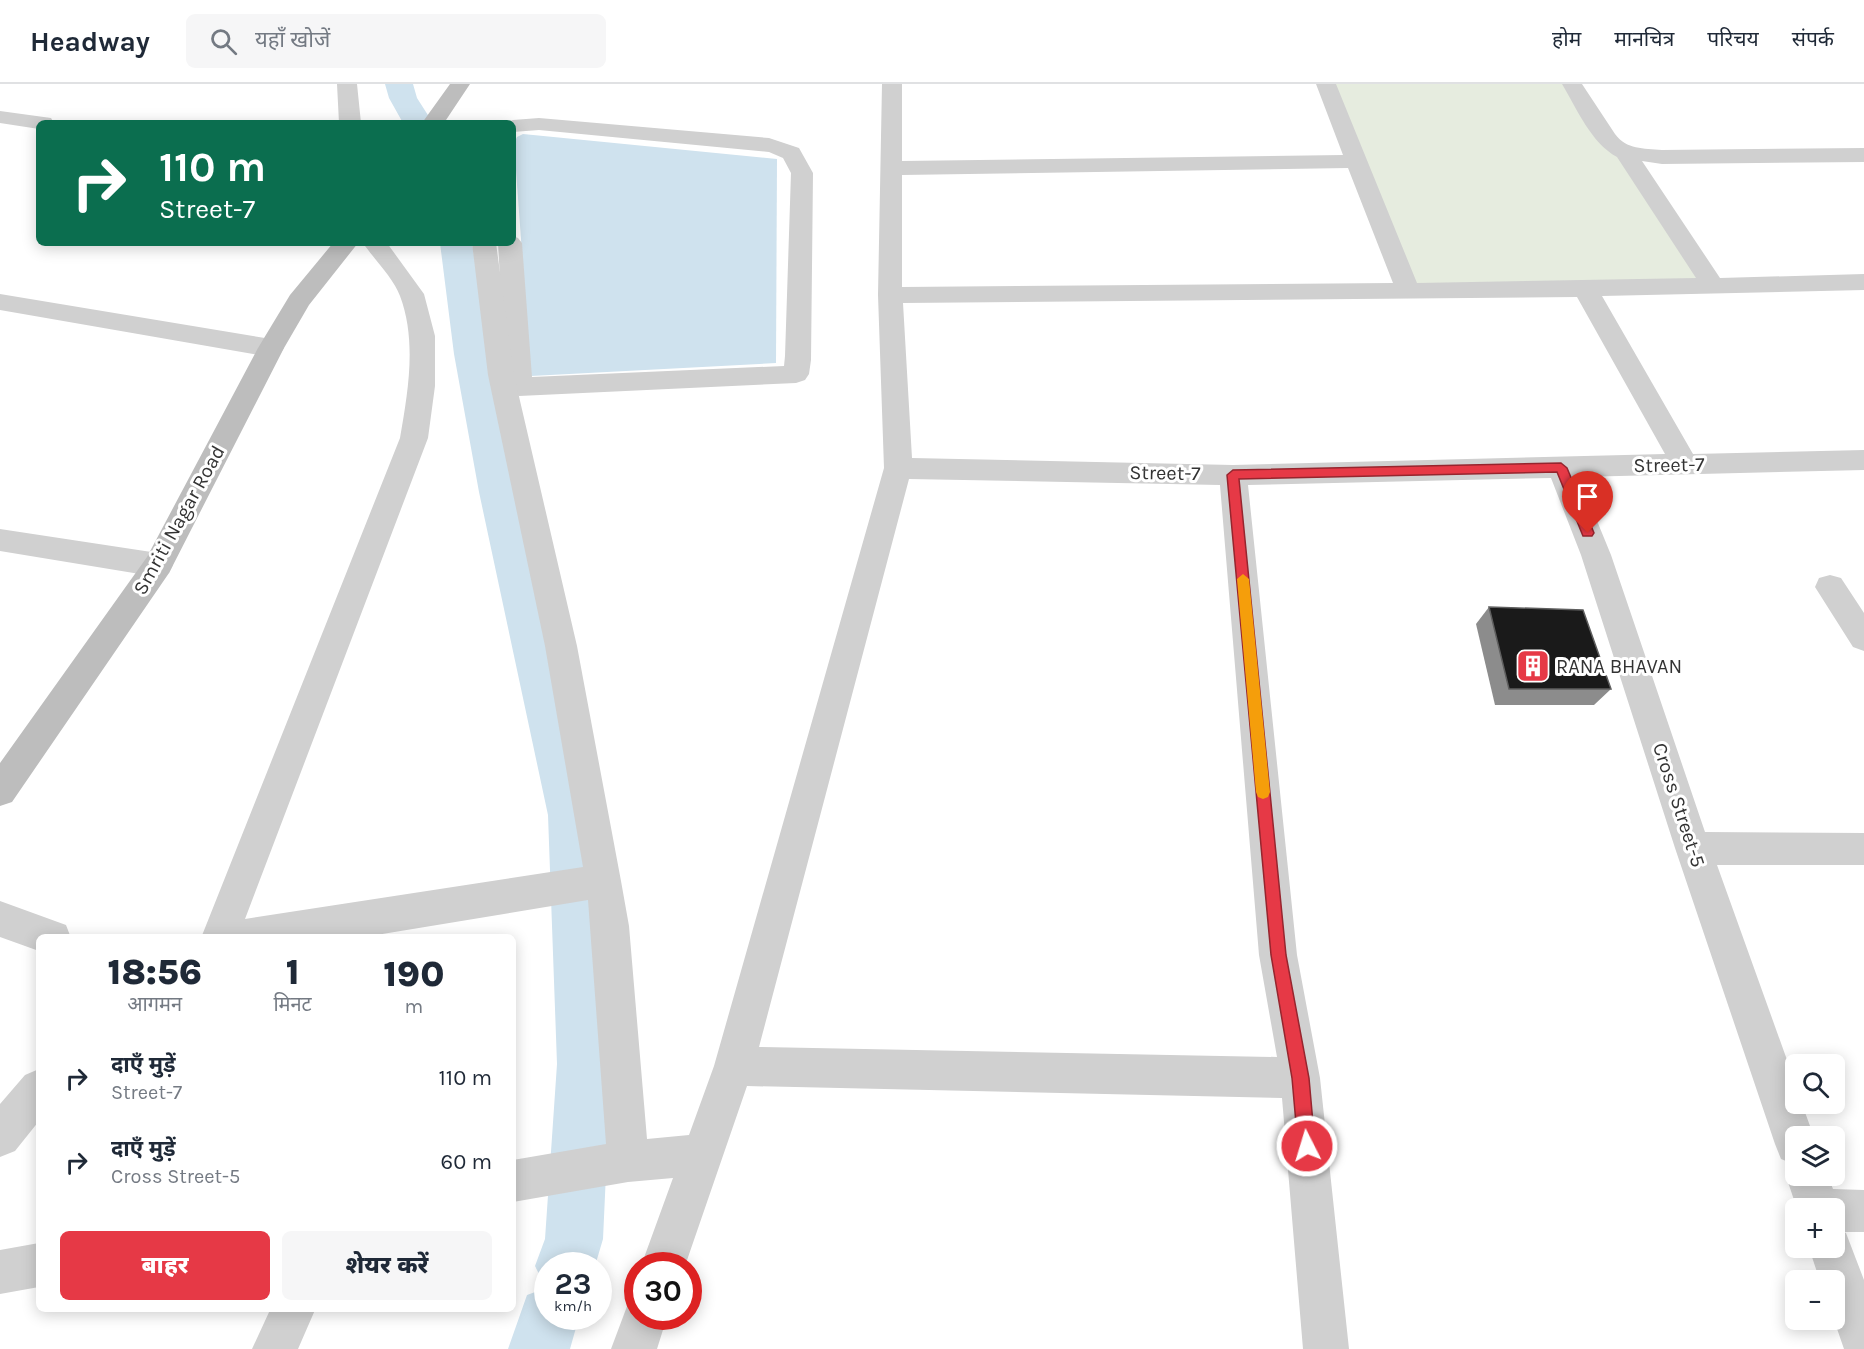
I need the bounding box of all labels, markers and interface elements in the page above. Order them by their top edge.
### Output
search box [186,14,606,68]
text: Headway [30,25,150,58]
icon: search [207,25,240,58]
text: यहाँ खोजें [255,27,330,53]
text: होम [1552,27,1581,51]
text: मानचित्र [1614,27,1674,51]
text: परिचय [1707,27,1759,51]
text: संपर्क [1792,27,1834,51]
text: 110 m [159,142,266,192]
icon: right [60,144,138,222]
text: Street-7 [159,193,255,225]
street label: Smriti Nagar Road [128,441,230,599]
street label: Street-7 [1633,453,1705,477]
street label: Street-7 [1129,461,1201,485]
pin [1562,471,1613,533]
icon: arrive [1571,480,1604,513]
building icon: RANA BHAVAN [1515,648,1551,684]
place label: RANA BHAVAN [1556,655,1682,678]
street label: Cross Street-5 [1648,740,1710,870]
text: 18:56 [108,951,202,993]
text: 1 [286,951,299,993]
text: 190 [383,953,444,995]
text: आगमन [127,993,182,1016]
text: मिनट [273,993,312,1016]
text: m [404,995,423,1018]
text: दाएँ मुड़ें [111,1052,176,1078]
map controls [1785,1054,1845,1330]
button: search [1785,1054,1845,1114]
icon: right [60,1062,93,1095]
text: 110 m [439,1065,492,1091]
text: Street-7 [111,1081,182,1104]
position arrow [1275,1114,1339,1178]
button: layers [1785,1126,1845,1186]
text: दाएँ मुड़ें [111,1136,176,1162]
icon: right [60,1146,93,1179]
text: 60 m [441,1149,492,1175]
text: Cross Street-5 [111,1165,240,1188]
button: + [1785,1198,1845,1258]
button: बाहर [60,1231,270,1300]
button: शेयर करें [282,1231,492,1300]
speed limit sign: 30 [624,1252,702,1330]
text: 23 [555,1266,591,1302]
button: − [1785,1270,1845,1330]
text: km/h [554,1297,592,1315]

